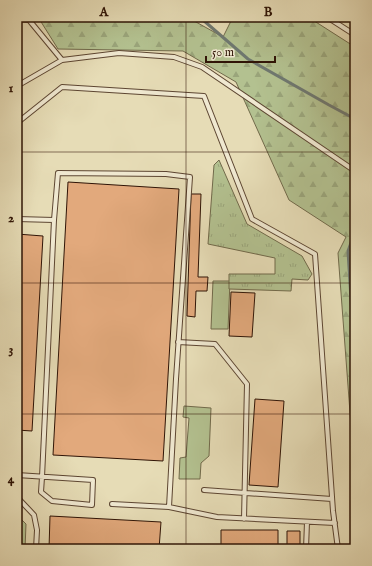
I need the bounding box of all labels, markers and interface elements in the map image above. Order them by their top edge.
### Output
text: A [99,4,110,21]
text: B [264,4,273,21]
scale bar [206,38,275,64]
text: 50 m [212,45,234,60]
text: 1 [9,80,14,97]
text: 2 [8,210,14,227]
text: 3 [9,341,14,358]
text: 4 [8,471,15,488]

